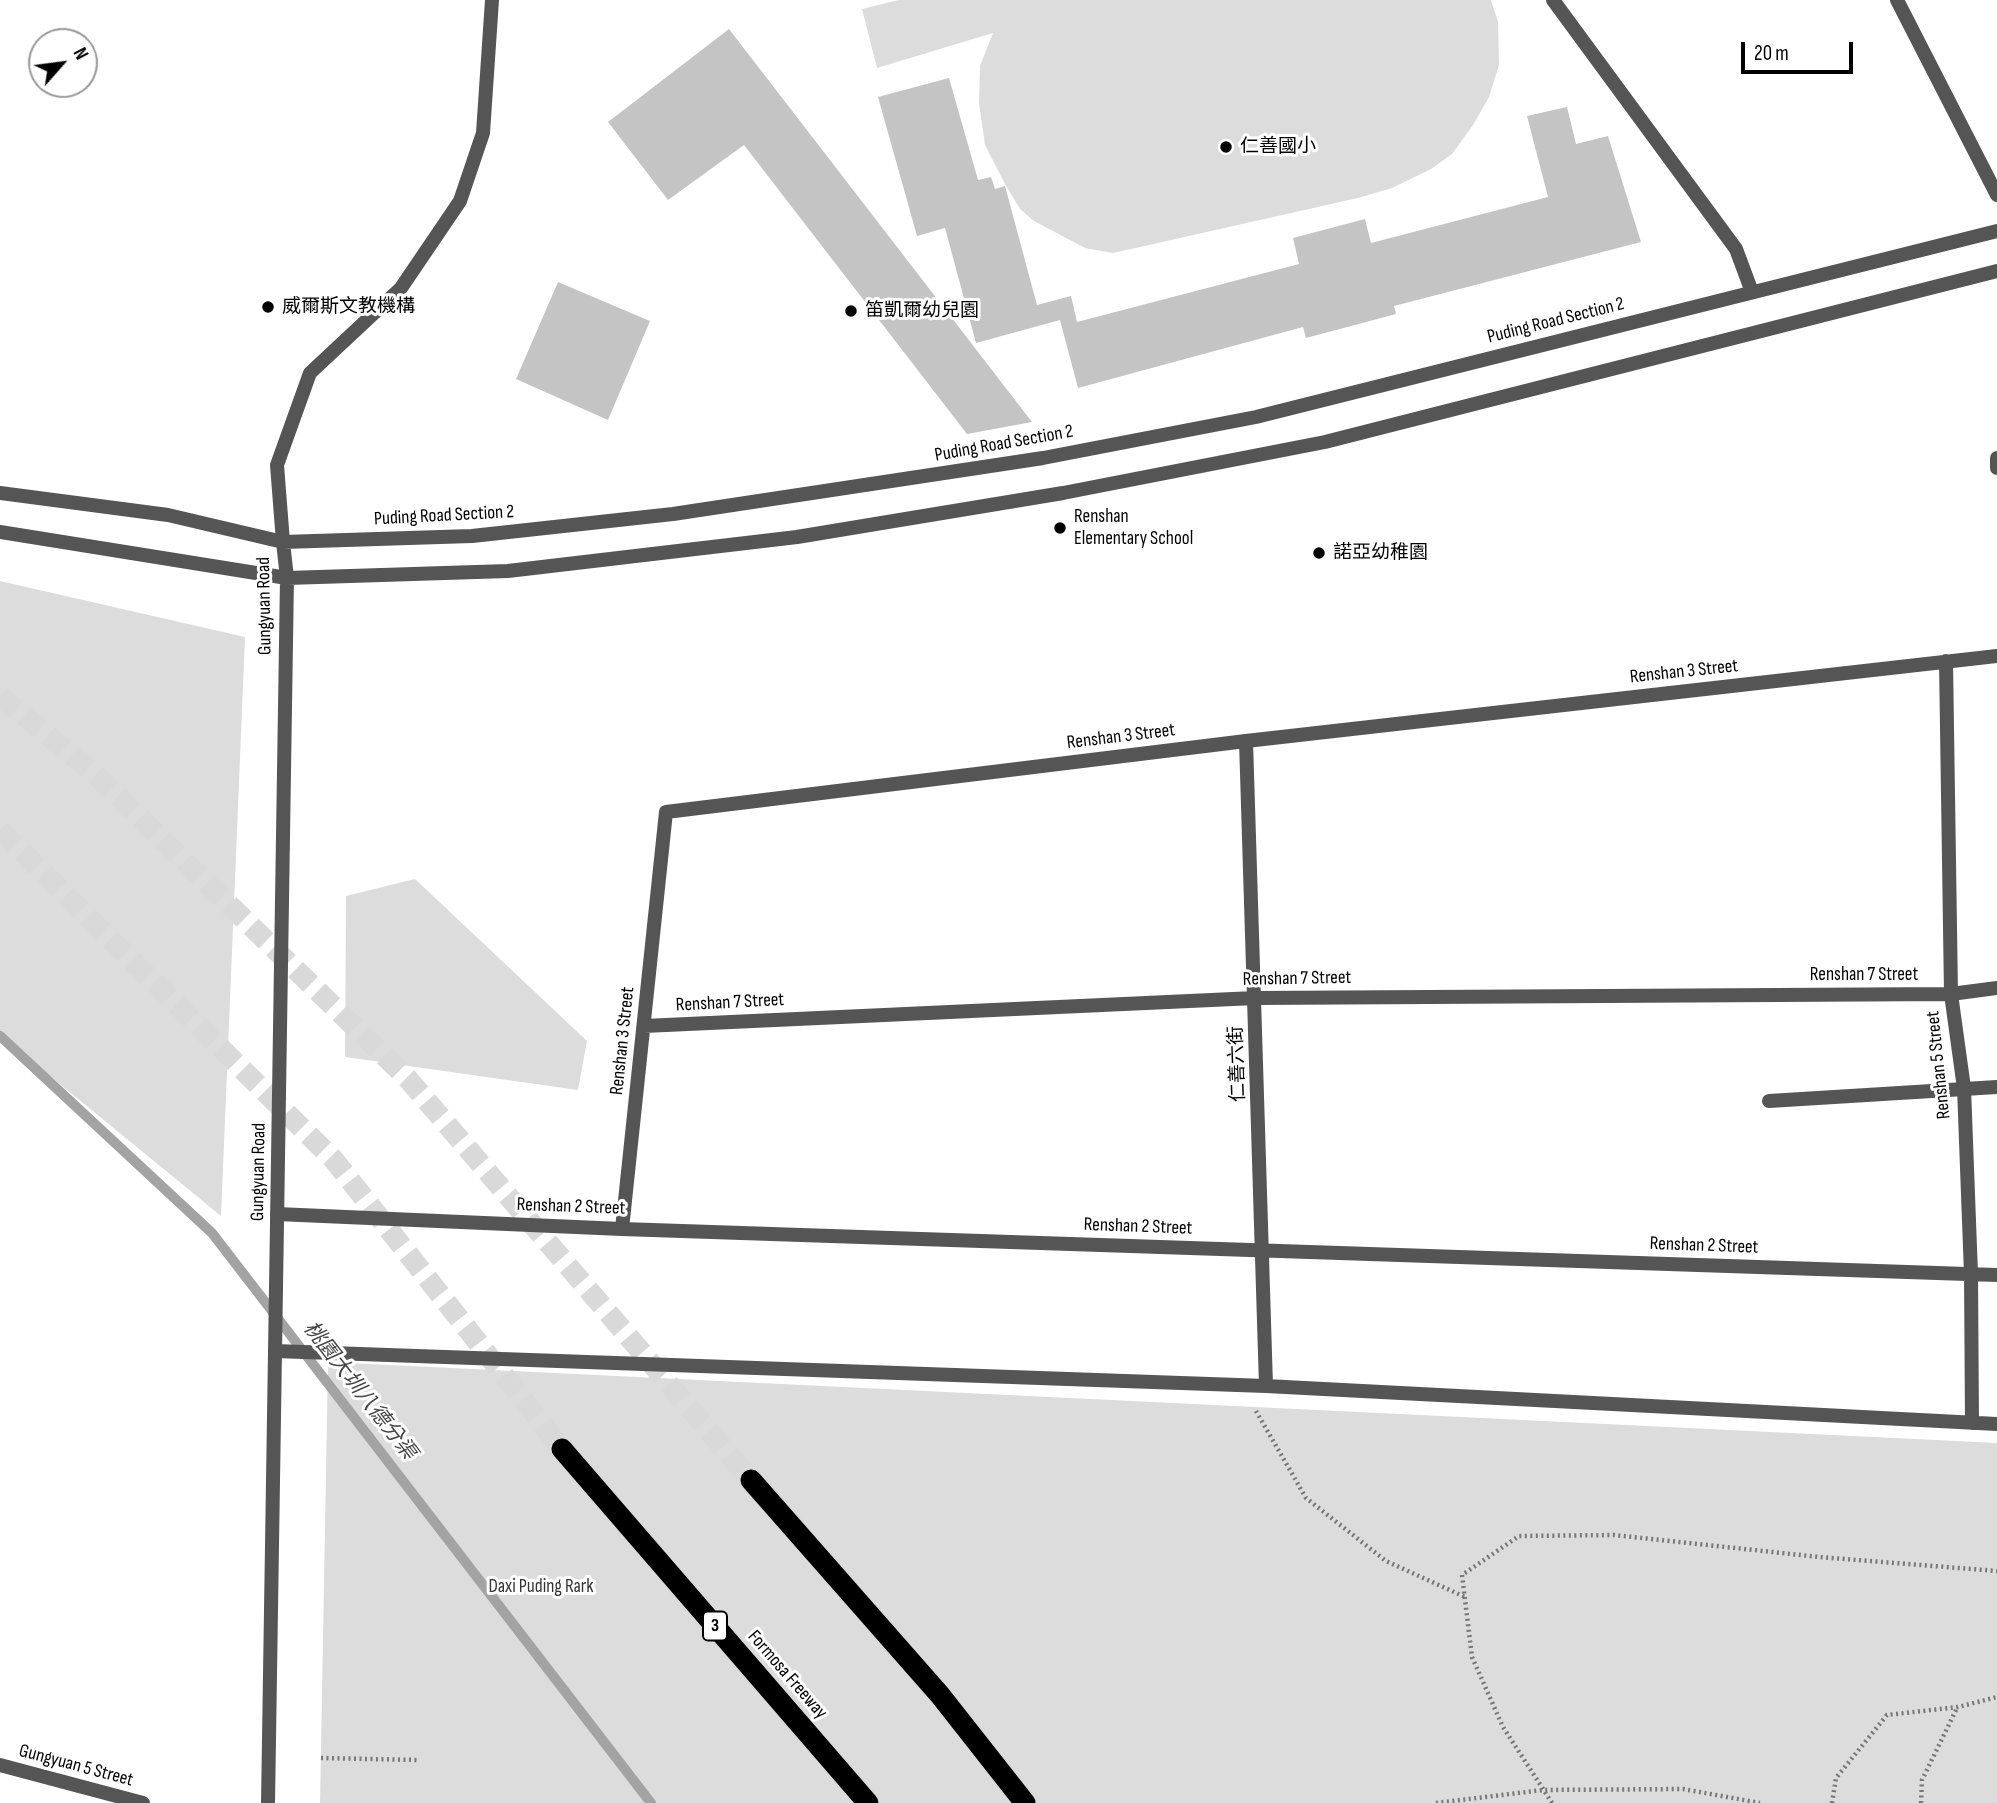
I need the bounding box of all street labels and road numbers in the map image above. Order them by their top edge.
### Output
street label: Puding Road Section 2 [1485,293,1627,349]
street label: Puding Road Section 2 [933,421,1075,467]
street label: Puding Road Section 2 [373,501,515,531]
street label: Gungyuan Road [253,557,277,655]
street label: Renshan 3 Street [1629,655,1739,689]
street label: Renshan 3 Street [1066,719,1176,755]
street label: Renshan 7 Street [1810,964,1918,986]
street label: Renshan 7 Street [1243,967,1351,991]
street label: Renshan 3 Street [606,986,640,1096]
street label: Renshan 7 Street [675,989,785,1017]
street label: Renshan 5 Street [1922,1010,1956,1120]
street label: 仁善六街 [1225,1026,1251,1102]
street label: Gungyuan Road [247,1123,271,1221]
street label: Renshan 2 Street [516,1194,626,1220]
street label: Renshan 2 Street [1083,1214,1193,1240]
street label: Renshan 2 Street [1649,1233,1759,1259]
road number: 3 [703,1611,727,1640]
street label: Formosa Freeway [742,1626,832,1724]
street label: Gungyuan 5 Street [16,1740,136,1792]

